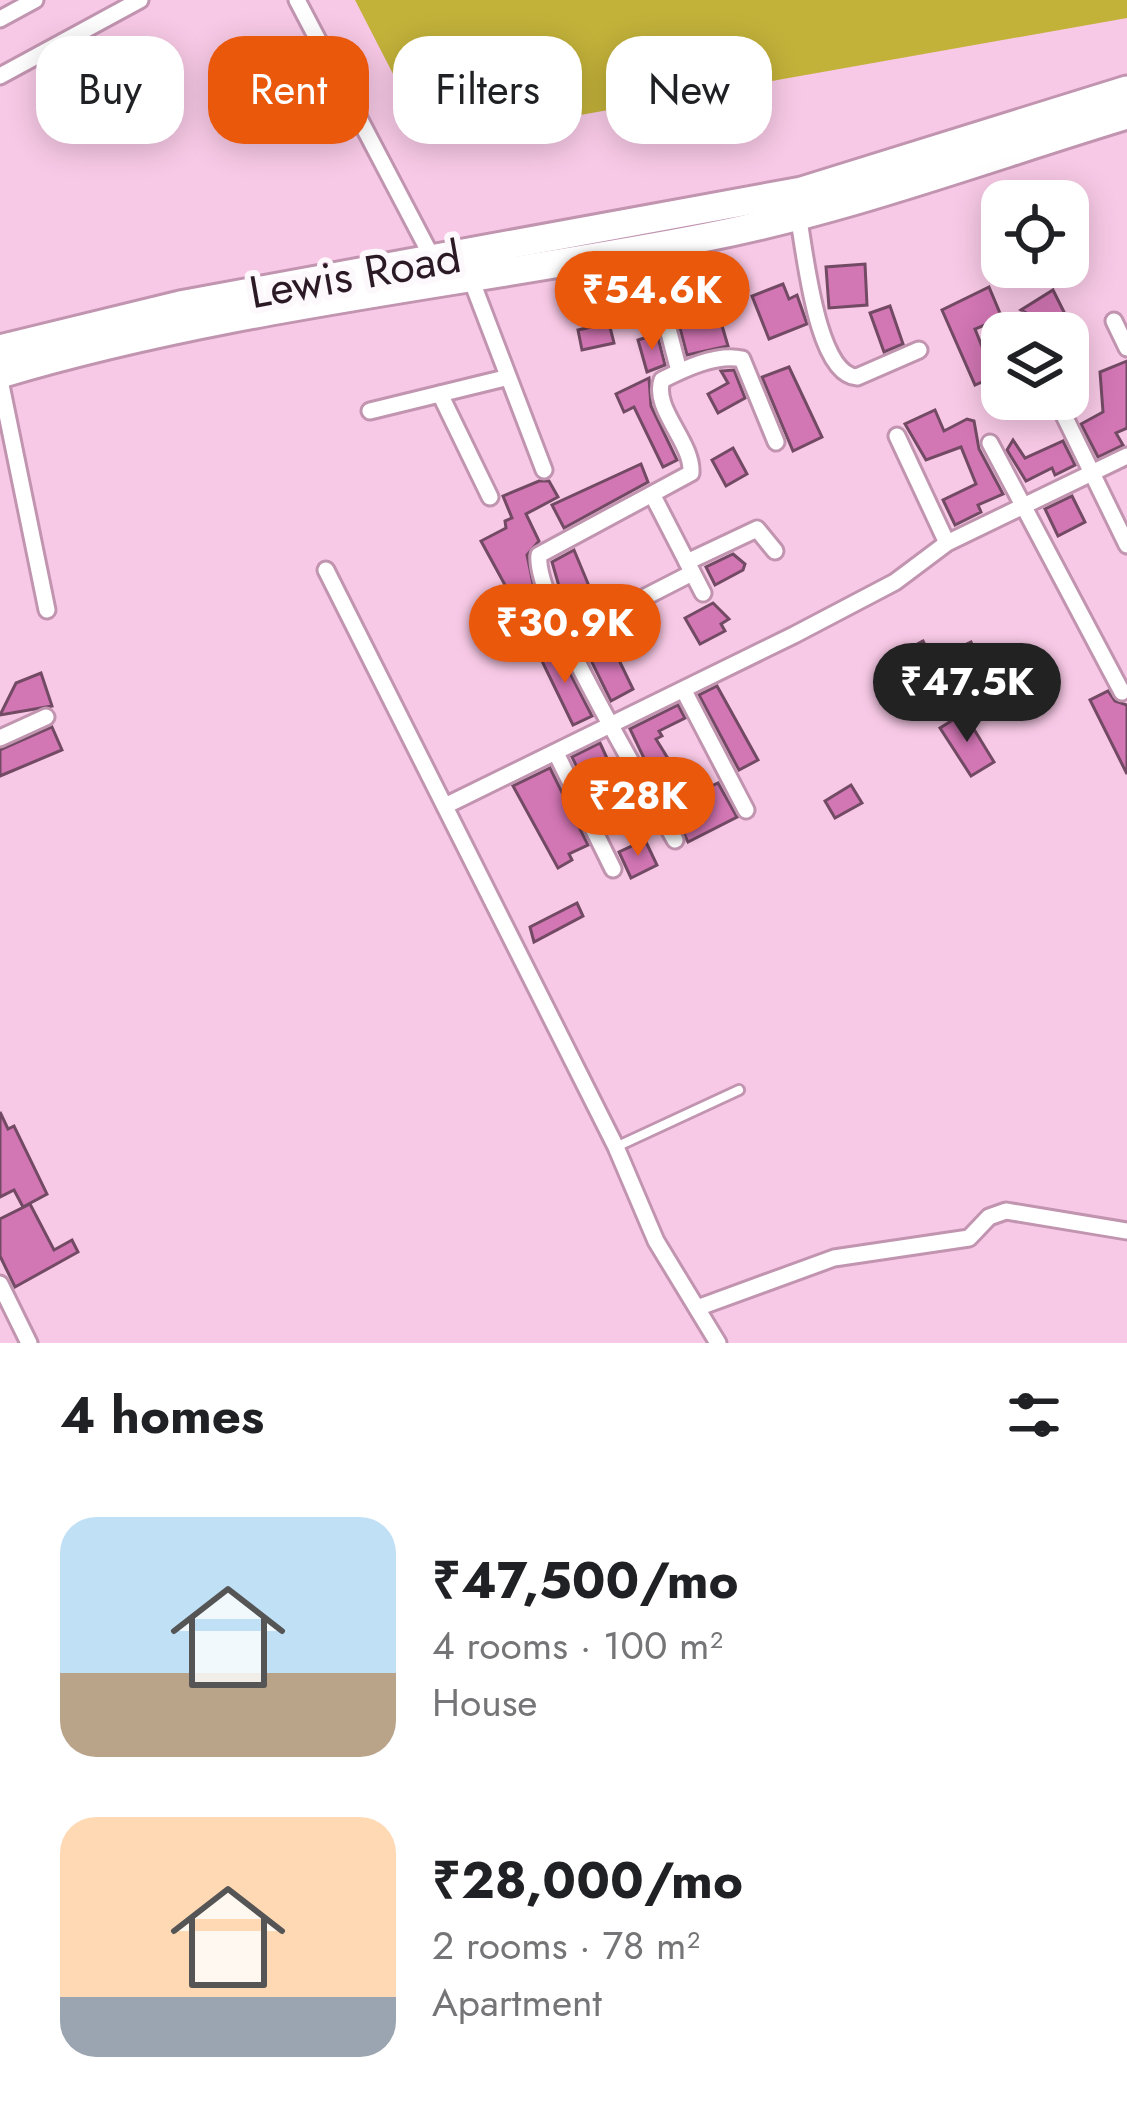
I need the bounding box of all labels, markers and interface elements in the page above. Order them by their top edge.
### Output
chip: Buy [36,36,184,144]
chip: Rent [208,36,369,144]
chip: Filters [393,36,582,144]
chip: New [606,36,772,144]
map controls [981,180,1089,420]
button: locate [981,180,1089,288]
street label: Lewis Road [244,224,466,325]
pin: ₹54.6K [554,251,750,353]
text: ₹54.6K [582,261,722,318]
button: layers [981,312,1089,420]
pin: ₹30.9K [467,584,663,686]
text: ₹30.9K [496,594,634,651]
pin: ₹47.5K [869,643,1065,745]
text: ₹47.5K [900,653,1034,710]
pin: ₹28K [567,757,709,859]
text: ₹28K [588,767,688,824]
text: 4 homes [60,1378,264,1452]
icon: filters [1001,1382,1067,1448]
text: ₹47,500/mo [432,1543,739,1617]
icon: home [156,1565,300,1709]
text: 4 rooms · 100 m² [432,1617,723,1674]
text: House [432,1674,537,1731]
text: ₹28,000/mo [432,1843,743,1917]
icon: home [156,1865,300,2009]
text: 2 rooms · 78 m² [432,1917,700,1974]
text: Apartment [432,1974,602,2031]

